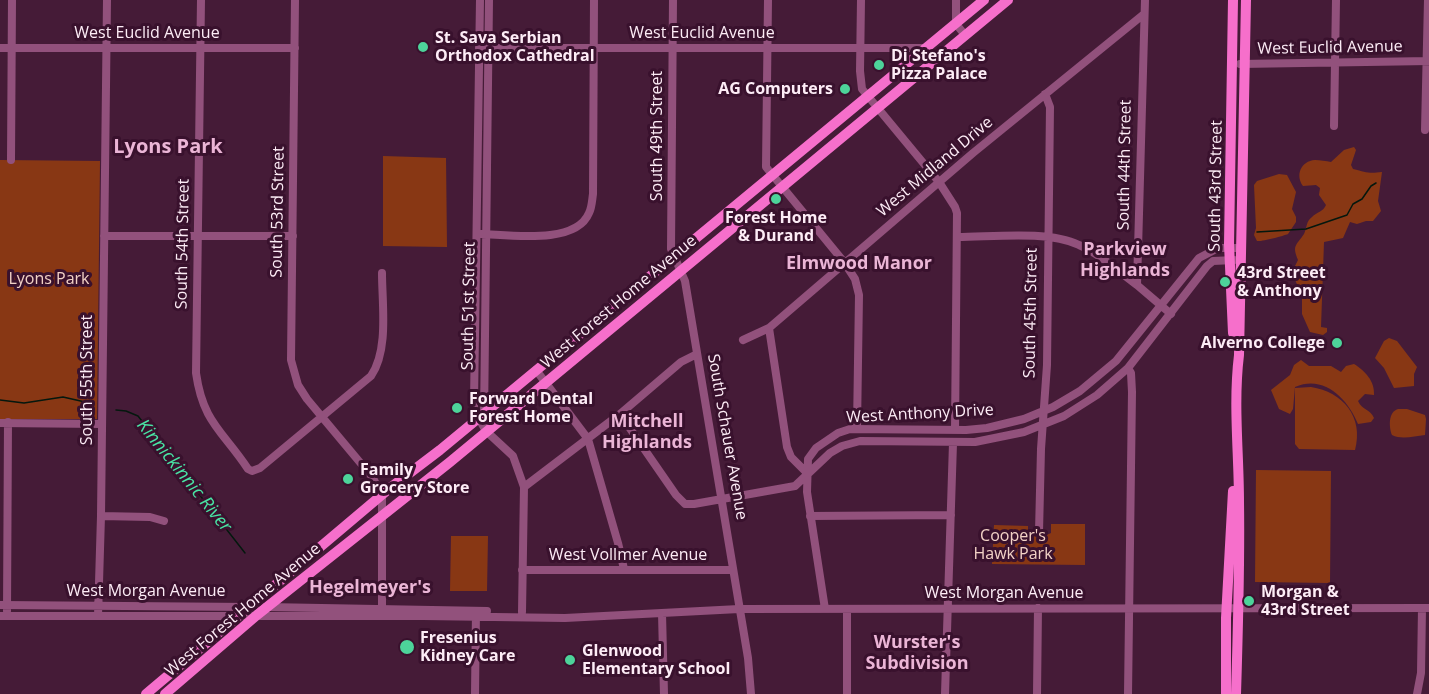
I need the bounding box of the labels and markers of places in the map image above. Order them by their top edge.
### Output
place label: St. Sava Serbian Orthodox Cathedral [435,28,595,66]
marker: St. Sava Serbian Orthodox Cathedral [416,40,430,54]
place label: Di Stefano's Pizza Palace [891,46,987,84]
marker: Di Stefano's Pizza Palace [872,58,886,72]
place label: AG Computers [718,79,833,99]
marker: AG Computers [838,82,852,96]
marker: Forest Home & Durand [769,192,783,206]
place label: Forest Home & Durand [725,208,827,246]
place label: 43rd Street & Anthony [1237,263,1326,301]
marker: 43rd Street & Anthony [1218,275,1232,289]
place label: Alverno College [1201,333,1325,353]
marker: Alverno College [1330,336,1344,350]
place label: Forward Dental Forest Home [469,389,593,427]
marker: Forward Dental Forest Home [450,401,464,415]
place label: Family Grocery Store [360,460,469,498]
marker: Family Grocery Store [341,472,355,486]
place label: Morgan & 43rd Street [1261,582,1350,620]
marker: Morgan & 43rd Street [1242,594,1256,608]
place label: Fresenius Kidney Care [420,628,515,666]
marker: Fresenius Kidney Care [398,638,416,656]
place label: Glenwood Elementary School [582,641,730,679]
marker: Glenwood Elementary School [563,653,577,667]

